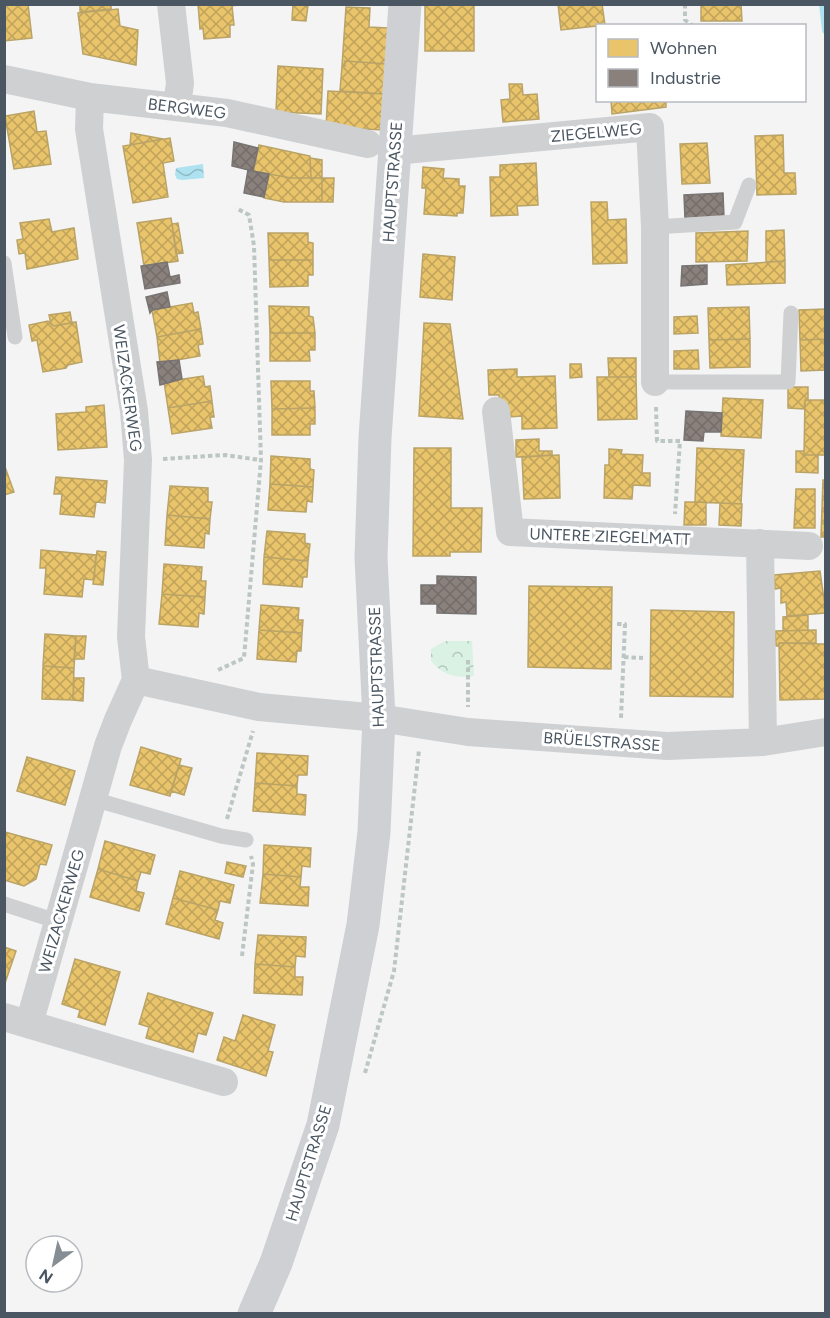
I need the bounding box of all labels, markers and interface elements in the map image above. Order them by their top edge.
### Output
legend [596,24,806,102]
text: Wohnen [650,37,717,59]
text: Industrie [650,67,721,89]
street label: BERGWEG [147,94,227,123]
street label: ZIEGELWEG [550,119,642,146]
street label: HAUPTSTRASSE [379,121,406,243]
street label: WEIZACKERWEG [109,324,146,453]
street label: UNTERE ZIEGELMATT [529,524,691,549]
street label: HAUPTSTRASSE [365,606,388,728]
street label: BRÜELSTRASSE [543,728,661,755]
street label: WEIZACKERWEG [35,847,88,975]
street label: HAUPTSTRASSE [282,1103,335,1224]
north arrow [24,1234,84,1294]
text: N [36,1265,56,1287]

